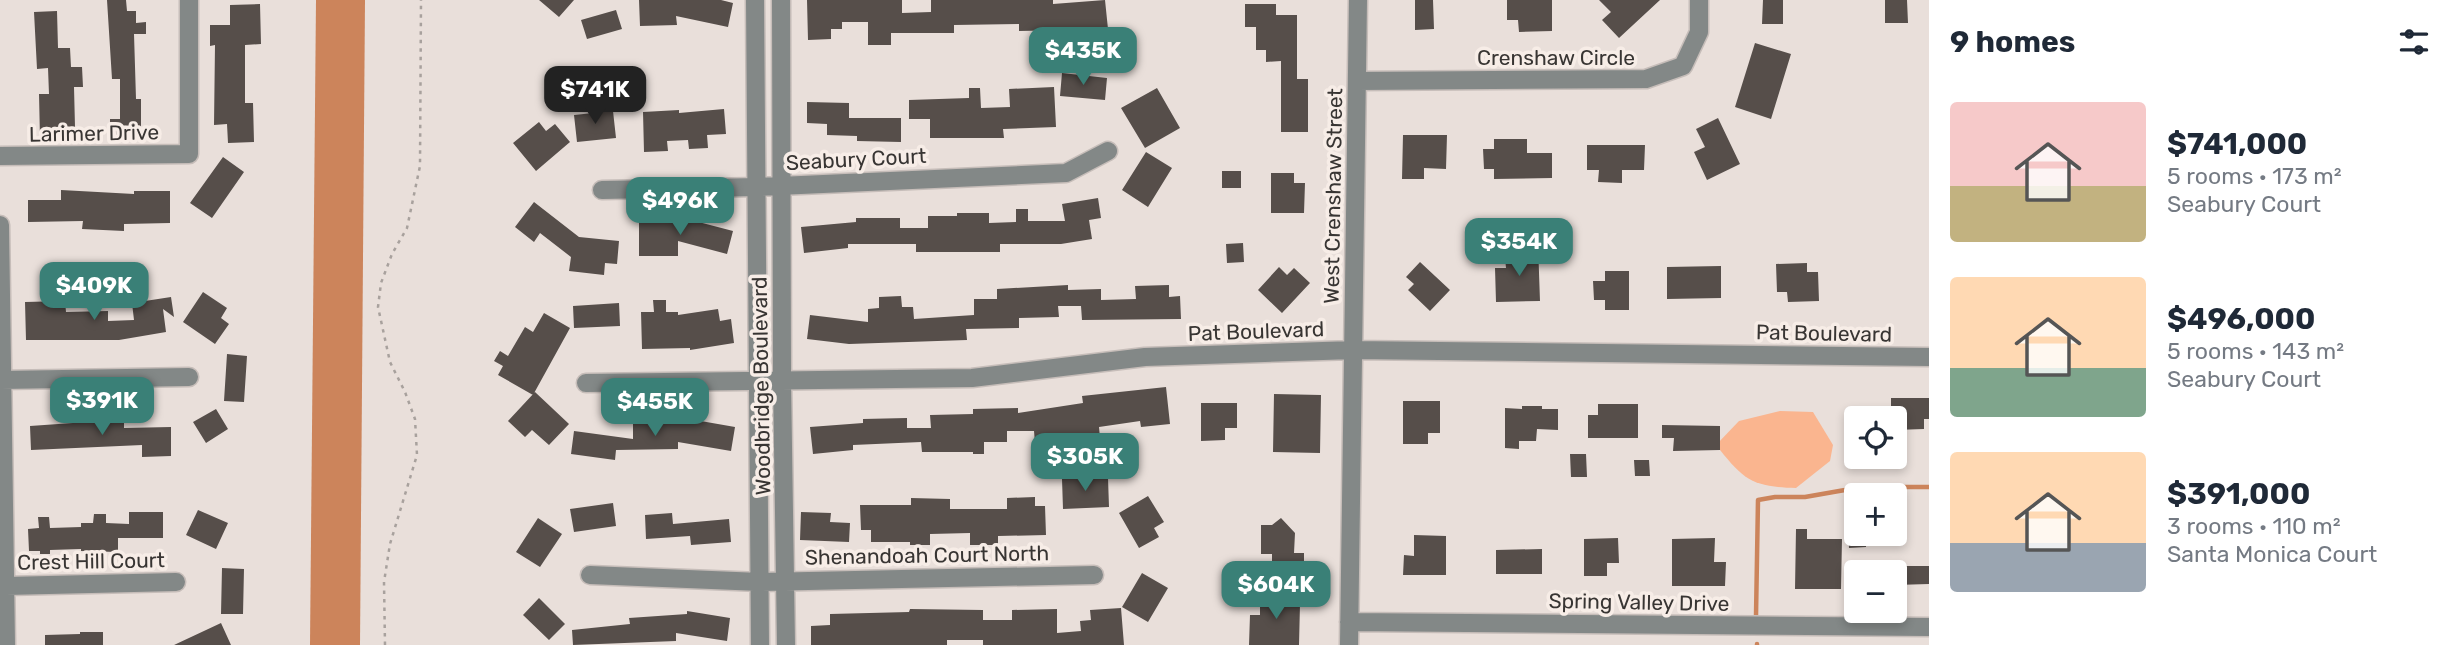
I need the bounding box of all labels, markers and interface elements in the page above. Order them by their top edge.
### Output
icon: filters [2395,23,2433,61]
text: 9 homes [1950,24,2075,60]
pin: $435K [1034,28,1132,87]
text: $435K [1045,36,1121,64]
street label: Crenshaw Circle [1477,45,1635,70]
pin: $741K [546,66,644,126]
text: $741K [560,75,630,103]
street label: West Crenshaw Street [1319,88,1347,304]
street label: Larimer Drive [29,119,159,147]
text: $741,000 [2167,126,2307,162]
icon: home [2006,130,2090,214]
street label: Seabury Court [785,143,927,175]
text: 5 rooms · 173 m² [2167,162,2342,190]
pin: $496K [631,177,729,237]
text: $496K [642,186,718,214]
text: Seabury Court [2167,190,2321,218]
pin: $354K [1470,218,1568,278]
text: $354K [1481,227,1557,255]
pin: $409K [45,262,143,322]
text: $409K [56,271,132,299]
street label: Woodbridge Boulevard [747,276,775,496]
text: $496,000 [2167,301,2315,337]
icon: home [2006,305,2090,389]
street label: Pat Boulevard [1187,316,1325,346]
street label: Pat Boulevard [1756,319,1892,347]
text: 5 rooms · 143 m² [2167,337,2344,365]
text: Seabury Court [2167,365,2321,393]
pin: $391K [53,378,151,437]
pin: $455K [606,378,704,438]
text: $391K [66,386,138,414]
text: $455K [617,387,693,415]
map controls [1844,406,1907,623]
button: locate [1844,406,1907,469]
pin: $305K [1036,434,1134,493]
text: $305K [1047,442,1123,470]
text: $391,000 [2167,476,2310,512]
icon: home [2006,480,2090,564]
button: + [1844,483,1907,546]
text: 3 rooms · 110 m² [2167,512,2341,540]
street label: Shenandoah Court North [805,540,1049,570]
text: Santa Monica Court [2167,540,2377,568]
street label: Crest Hill Court [17,547,165,575]
button: − [1844,560,1907,623]
pin: $604K [1227,562,1325,621]
text: $604K [1238,570,1314,598]
street label: Spring Valley Drive [1548,588,1730,616]

